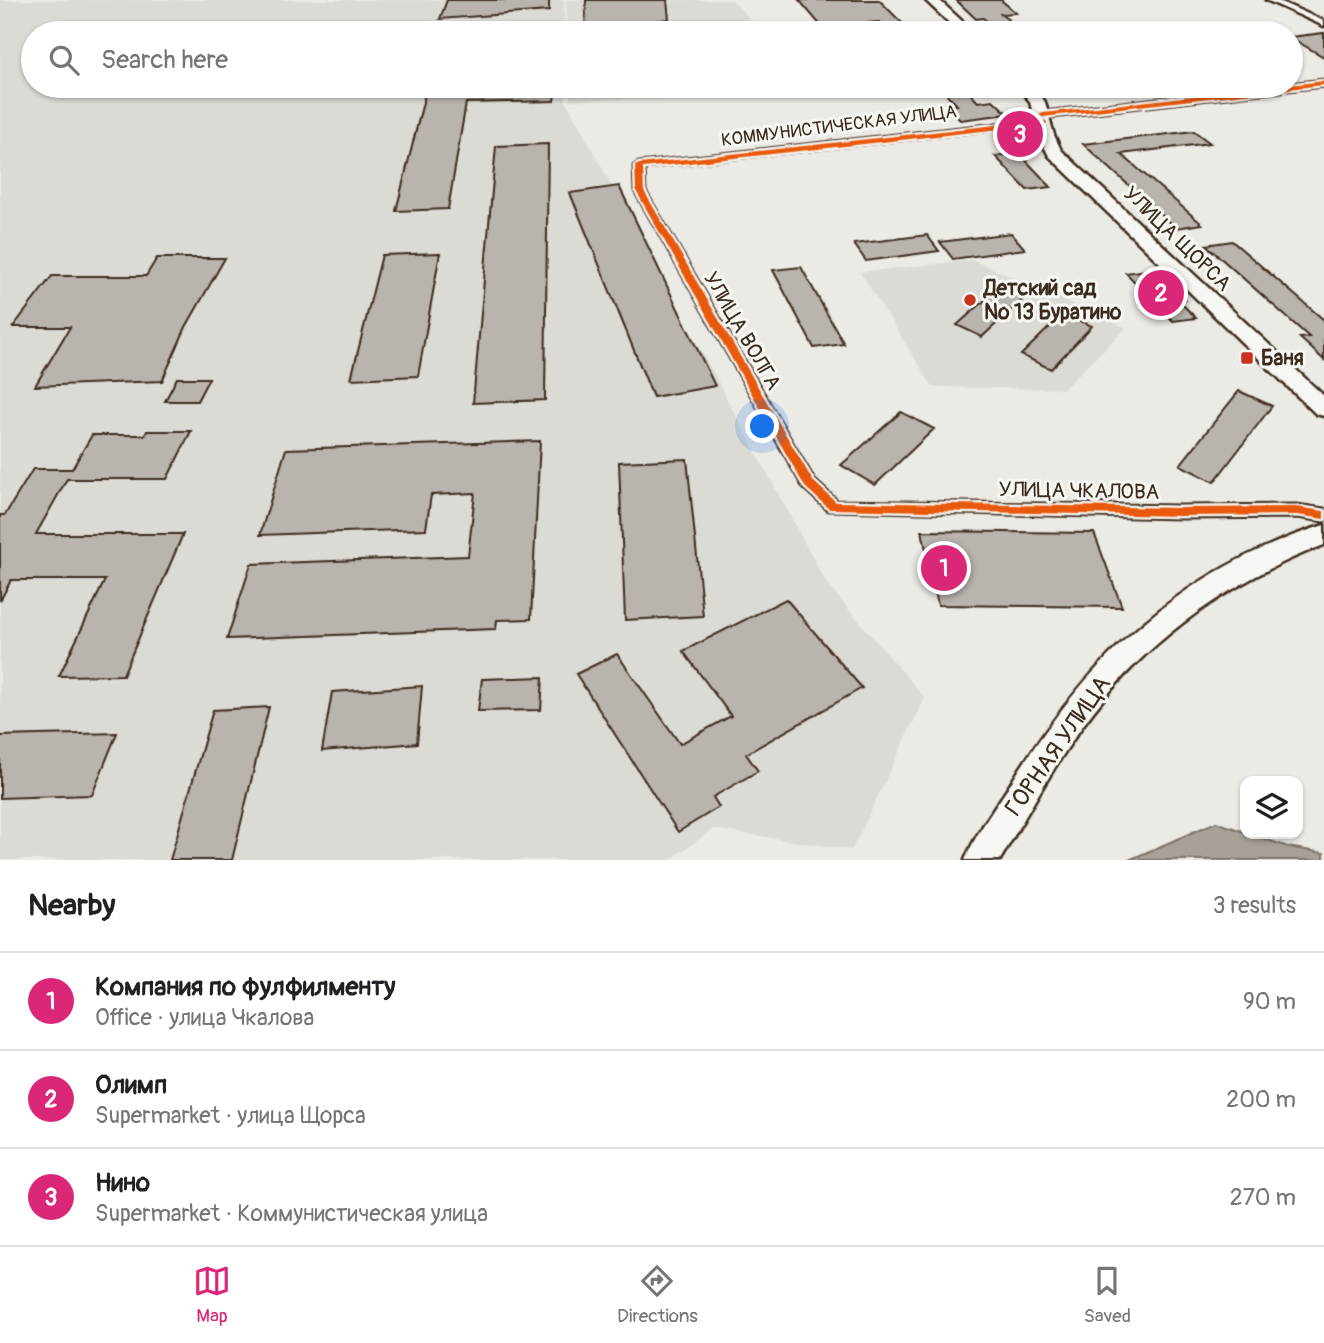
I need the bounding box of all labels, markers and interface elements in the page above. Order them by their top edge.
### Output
search box [21,21,1303,98]
icon: search [45,41,83,79]
text: Search here [101,44,228,76]
street label: КОММУНИСТИЧЕСКАЯ УЛИЦА [720,100,958,152]
pin: 3 [997,108,1043,160]
street label: УЛИЦА ЩОРСА [1117,181,1237,297]
street label: УЛИЦА ВОЛГА [697,267,787,395]
pin: 2 [1138,267,1184,319]
place label: Детский сад № 13 Буратино [982,275,1122,326]
marker: Детский сад № 13 Буратино [962,292,978,308]
place label: Баня [1261,345,1304,372]
marker: Баня [1239,350,1255,366]
your location [745,409,779,443]
street label: УЛИЦА ЧКАЛОВА [998,476,1160,506]
pin: 1 [921,542,967,594]
street label: ГОРНАЯ УЛИЦА [999,670,1117,822]
map controls [1240,776,1303,839]
button: layers [1240,776,1303,839]
text: Nearby [28,887,115,924]
text: 3 results [1213,891,1296,920]
text: Компания по фулфилменту [95,971,395,1003]
text: 1 [47,987,56,1016]
text: 90 m [1243,987,1296,1016]
text: Office · улица Чкалова [95,1003,314,1032]
text: Олимп [95,1069,167,1101]
text: 2 [45,1085,57,1114]
text: 200 m [1226,1085,1296,1114]
text: Supermarket · улица Щорса [95,1101,366,1130]
text: Нино [95,1167,150,1199]
text: 3 [45,1183,57,1212]
text: 270 m [1230,1183,1296,1212]
text: Supermarket · Коммунистическая улица [95,1199,488,1228]
tab: Map [193,1262,231,1328]
tab: Directions [617,1262,698,1328]
tab: Saved [1084,1262,1131,1328]

